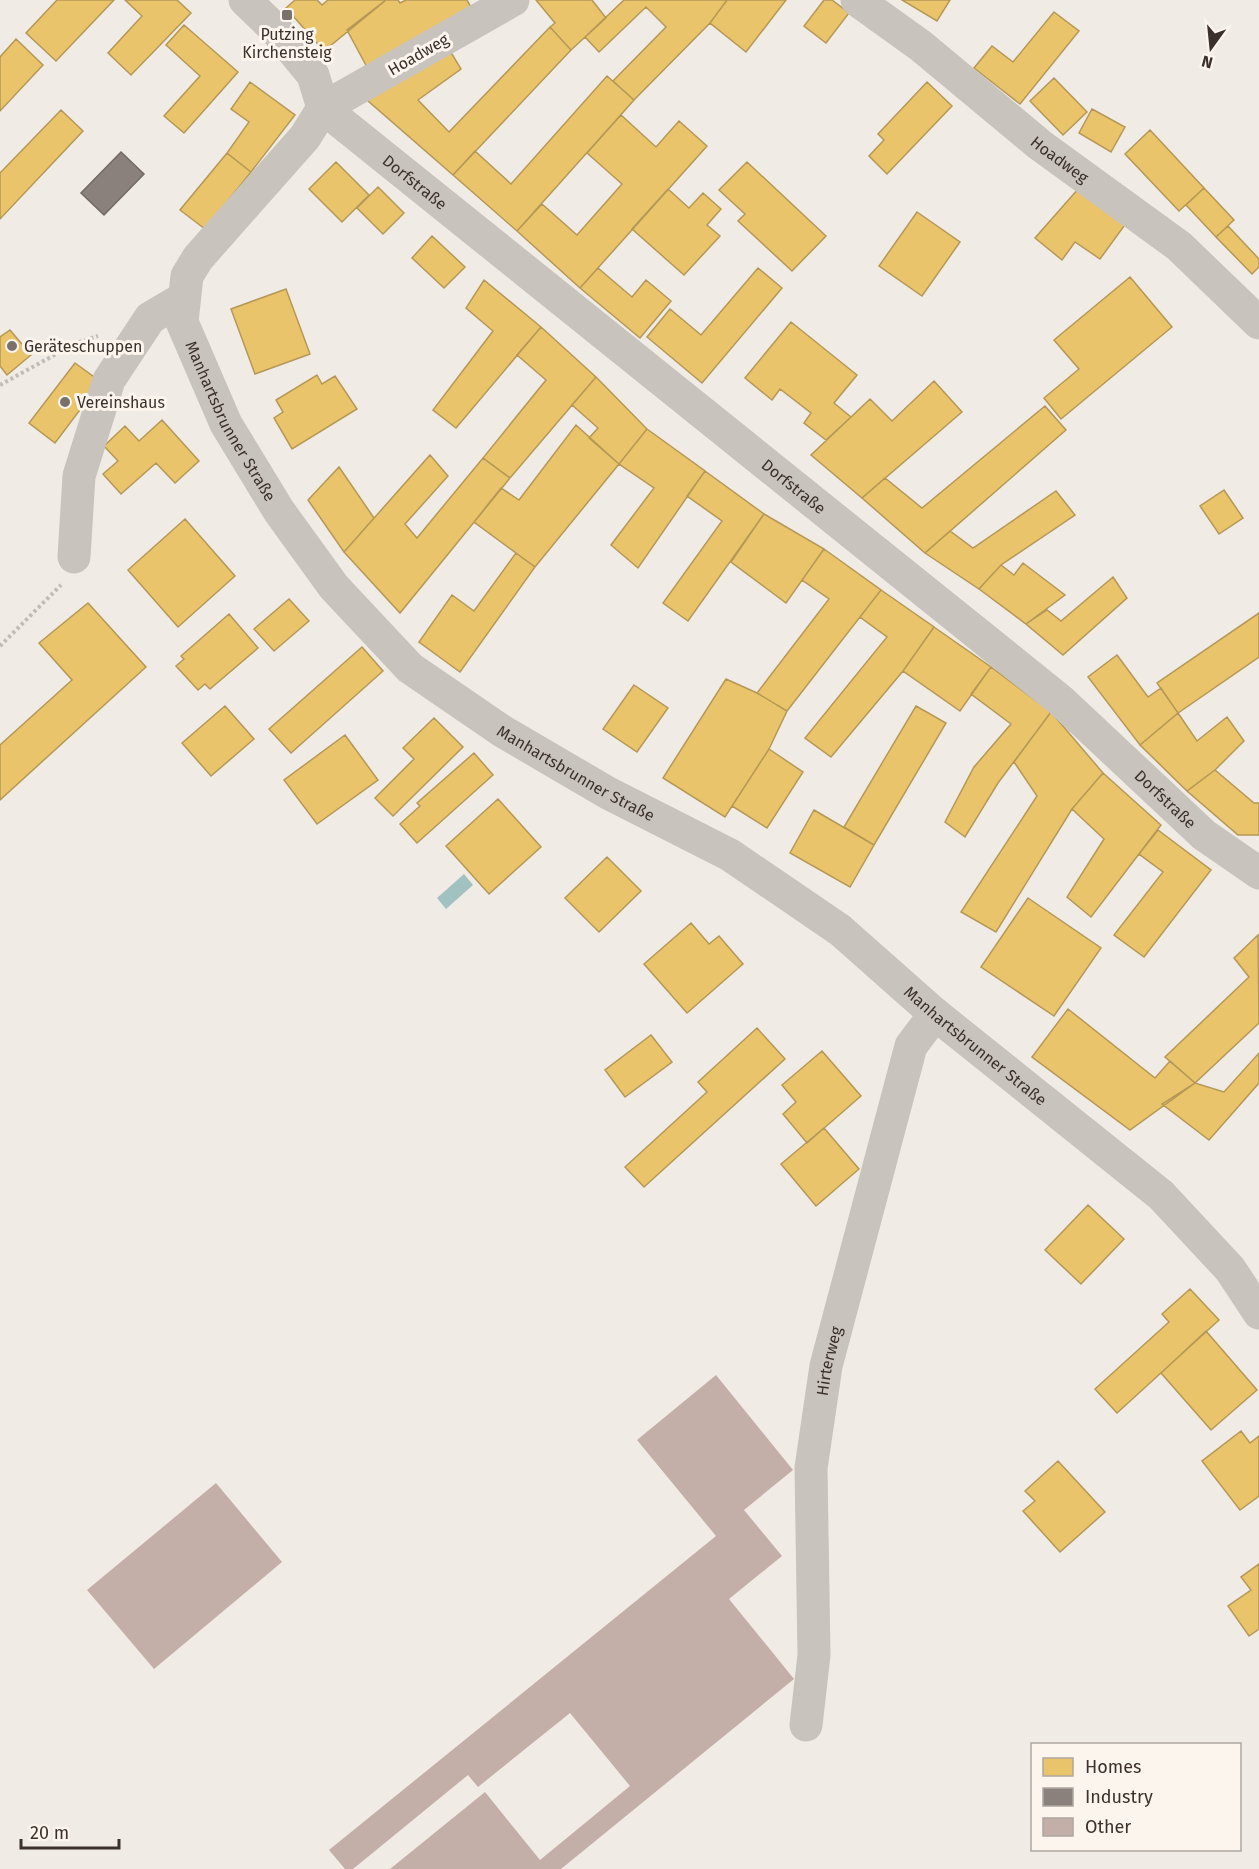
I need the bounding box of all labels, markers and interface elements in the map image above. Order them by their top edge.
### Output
marker: Putzing Kirchensteig [280,8,294,22]
north arrow [1181,18,1241,78]
place label: Putzing Kirchensteig [242,25,332,62]
street label: Hoadweg [385,29,453,79]
text: N [1200,51,1215,73]
street label: Hoadweg [1027,132,1093,187]
street label: Dorfstraße [379,151,451,214]
place label: Geräteschuppen [24,337,142,356]
street label: Manhartsbrunner Straße [181,338,280,505]
marker: Geräteschuppen [5,339,19,353]
place label: Vereinshaus [77,393,165,412]
marker: Vereinshaus [58,395,72,409]
street label: Dorfstraße [758,455,830,518]
street label: Manhartsbrunner Straße [493,721,658,825]
street label: Dorfstraße [1131,766,1200,833]
street label: Manhartsbrunner Straße [900,982,1050,1110]
street label: Hirterweg [813,1324,846,1397]
legend [1031,1743,1241,1851]
text: Homes [1085,1756,1141,1778]
text: Industry [1085,1786,1153,1808]
scale bar [21,1812,118,1850]
text: Other [1085,1816,1131,1838]
text: 20 m [30,1822,69,1844]

